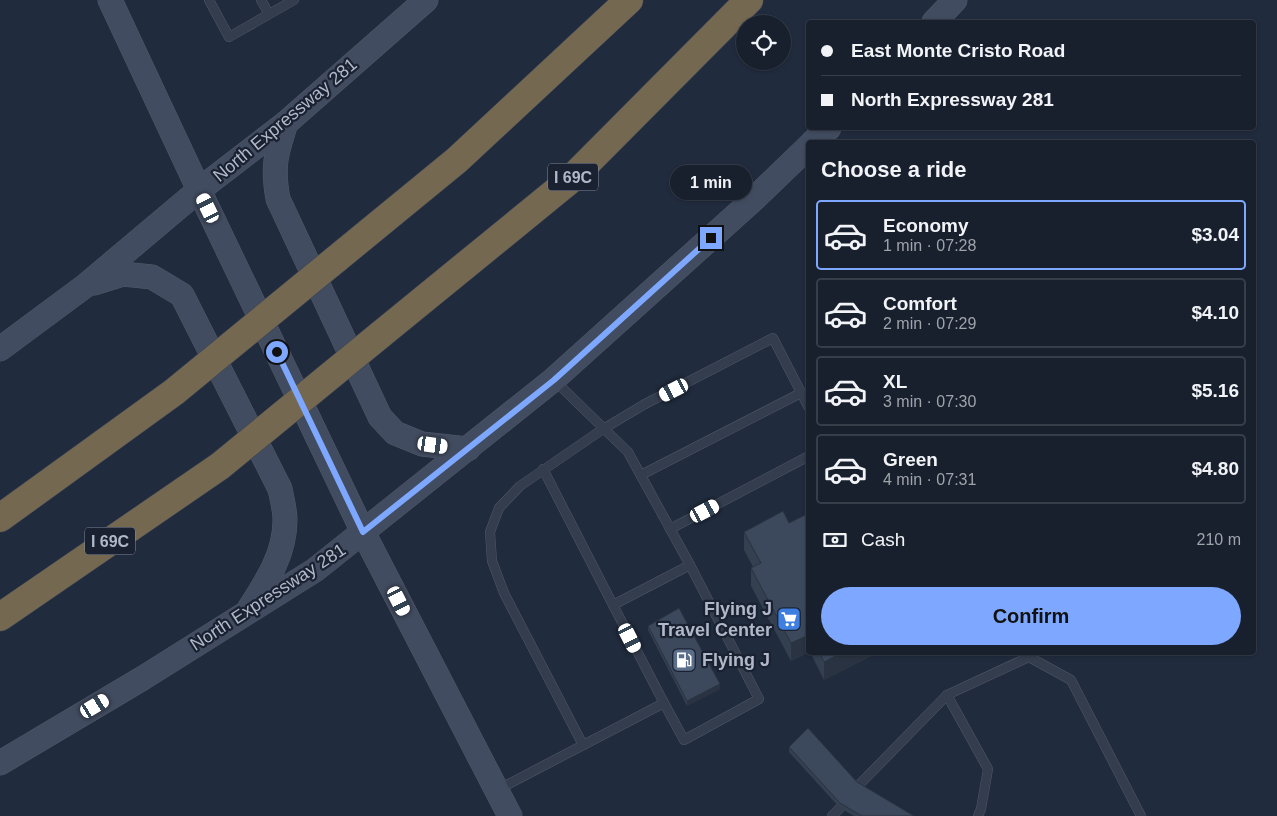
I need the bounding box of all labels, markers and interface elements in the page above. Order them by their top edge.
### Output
map controls [736,15,791,70]
button: locate [736,15,791,70]
text: East Monte Cristo Road [851,40,1065,61]
street label: North Expressway 281 [209,54,361,186]
text: North Expressway 281 [851,89,1054,110]
text: Choose a ride [821,157,966,182]
road number: I 69C [548,163,598,190]
callout: 1 min [670,166,752,200]
text: 1 min [690,174,732,191]
car [194,191,221,225]
icon: car [823,213,868,258]
text: Economy [883,215,969,236]
text: $3.04 [1191,224,1239,245]
route end [700,227,722,249]
text: 1 min · 07:28 [883,237,976,254]
icon: car [823,291,868,336]
text: Comfort [883,293,957,314]
text: $4.10 [1191,302,1239,323]
text: 2 min · 07:29 [883,315,976,332]
route start [266,341,288,363]
icon: car [823,369,868,414]
text: XL [883,371,907,392]
car [657,377,690,403]
text: $5.16 [1191,380,1239,401]
text: 3 min · 07:30 [883,393,976,410]
car [417,435,448,455]
icon: car [823,447,868,492]
text: Green [883,449,938,470]
text: $4.80 [1191,458,1239,479]
text: 4 min · 07:31 [883,471,976,488]
car [688,497,721,525]
icon: cash [821,526,849,554]
road number: I 69C [85,528,135,554]
text: Cash [861,529,905,550]
text: 210 m [1197,531,1241,548]
street label: North Expressway 281 [187,539,349,655]
car [385,584,412,618]
button: Confirm [821,587,1241,645]
place label: Flying J Travel Center [658,599,772,640]
supermarket icon: Flying J Travel Center [776,606,802,632]
car [616,621,643,655]
fuel station icon: Flying J [671,647,697,673]
place label: Flying J [702,650,770,670]
car [78,692,111,720]

